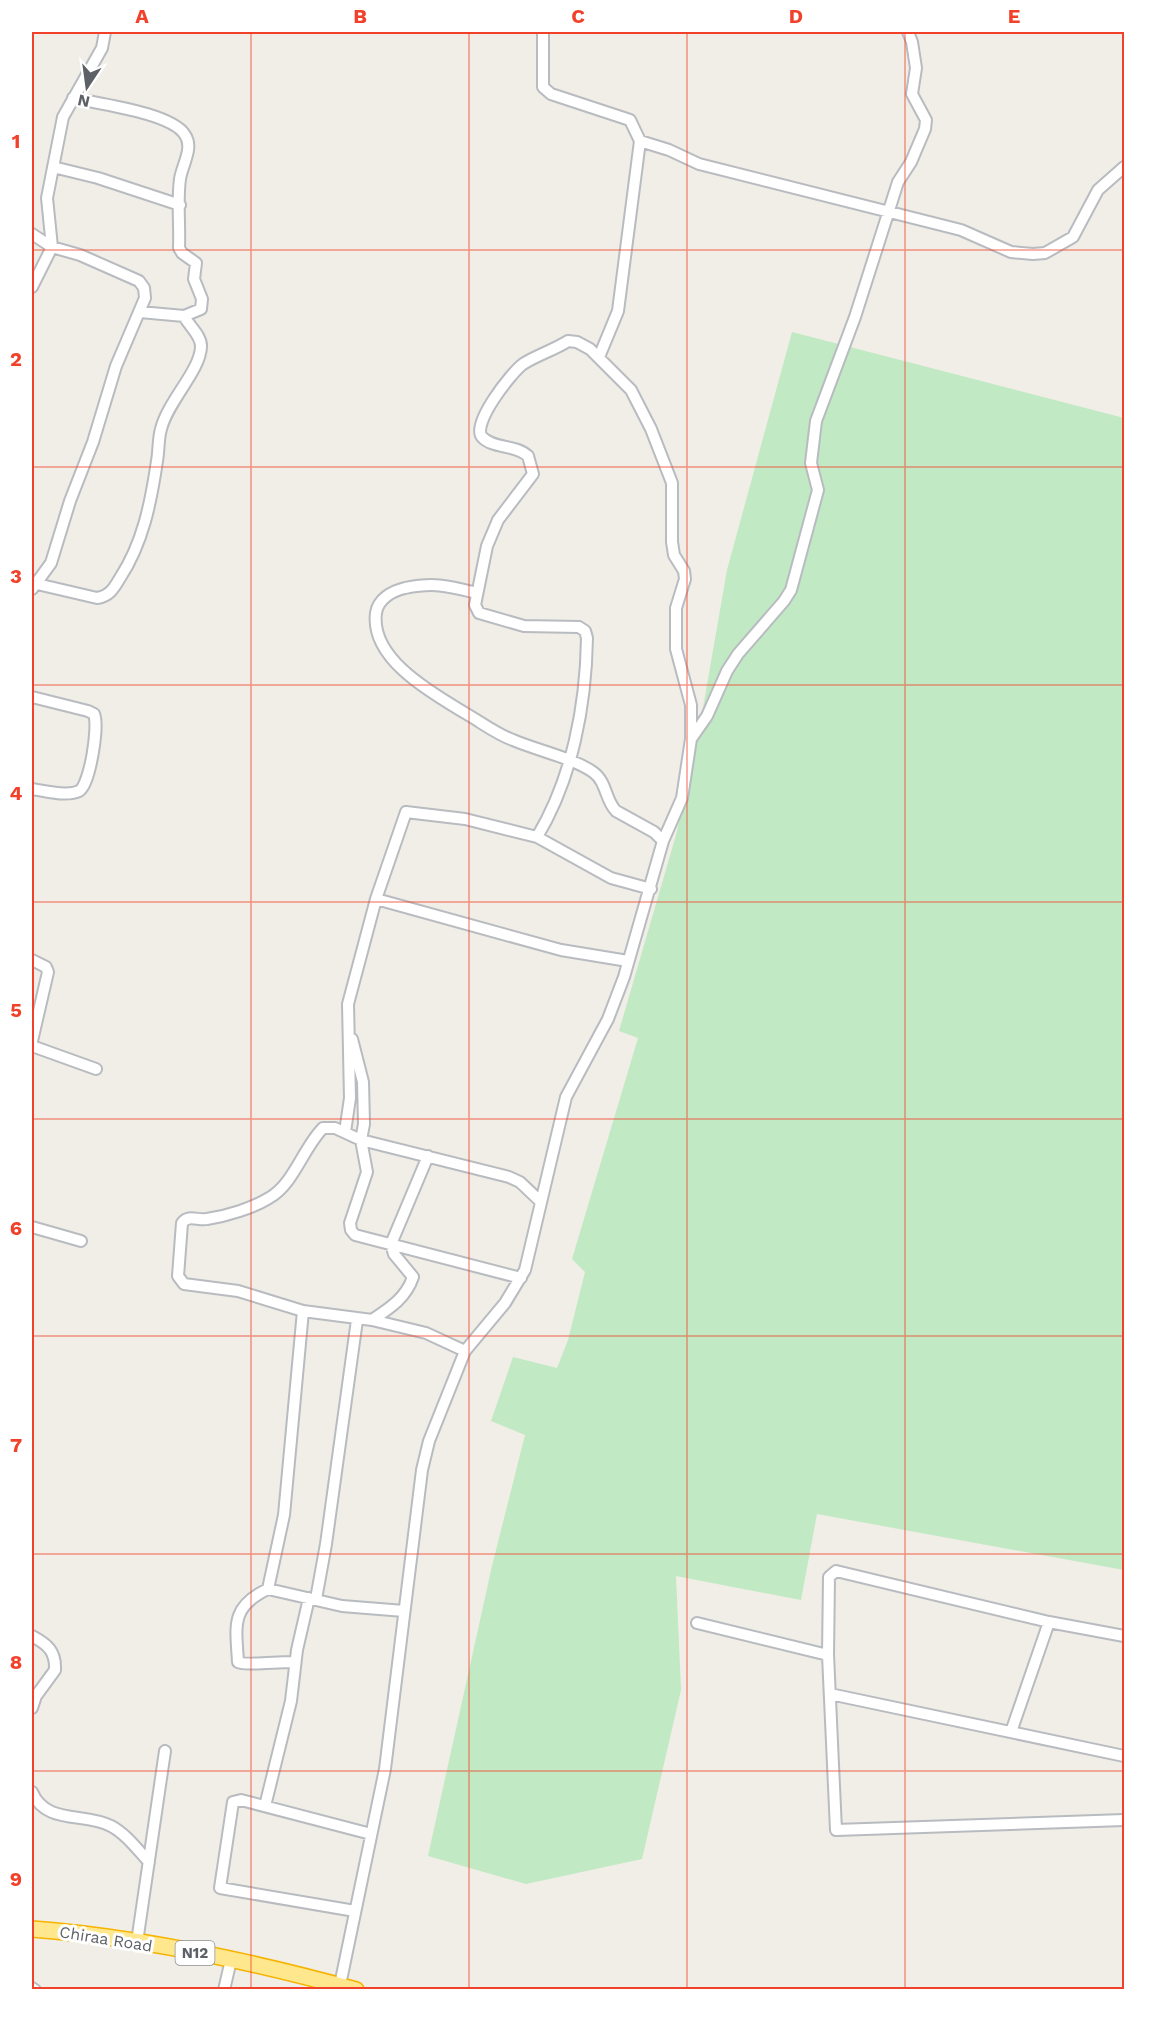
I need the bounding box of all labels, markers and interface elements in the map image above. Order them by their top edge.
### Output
text: A [135,4,149,28]
text: B [353,4,367,28]
text: C [571,4,585,28]
text: D [789,4,803,28]
text: E [1008,4,1020,28]
north arrow [57,57,117,117]
text: N [76,91,92,112]
text: 1 [12,129,20,153]
text: 2 [10,347,22,371]
text: 3 [10,564,22,588]
text: 4 [10,781,23,805]
text: 5 [10,998,22,1022]
text: 6 [10,1216,22,1240]
text: 7 [10,1433,22,1457]
text: 8 [10,1650,22,1674]
text: 9 [10,1867,22,1891]
street label: Chiraa Road [58,1922,154,1956]
road number: N12 [176,1941,214,1965]

